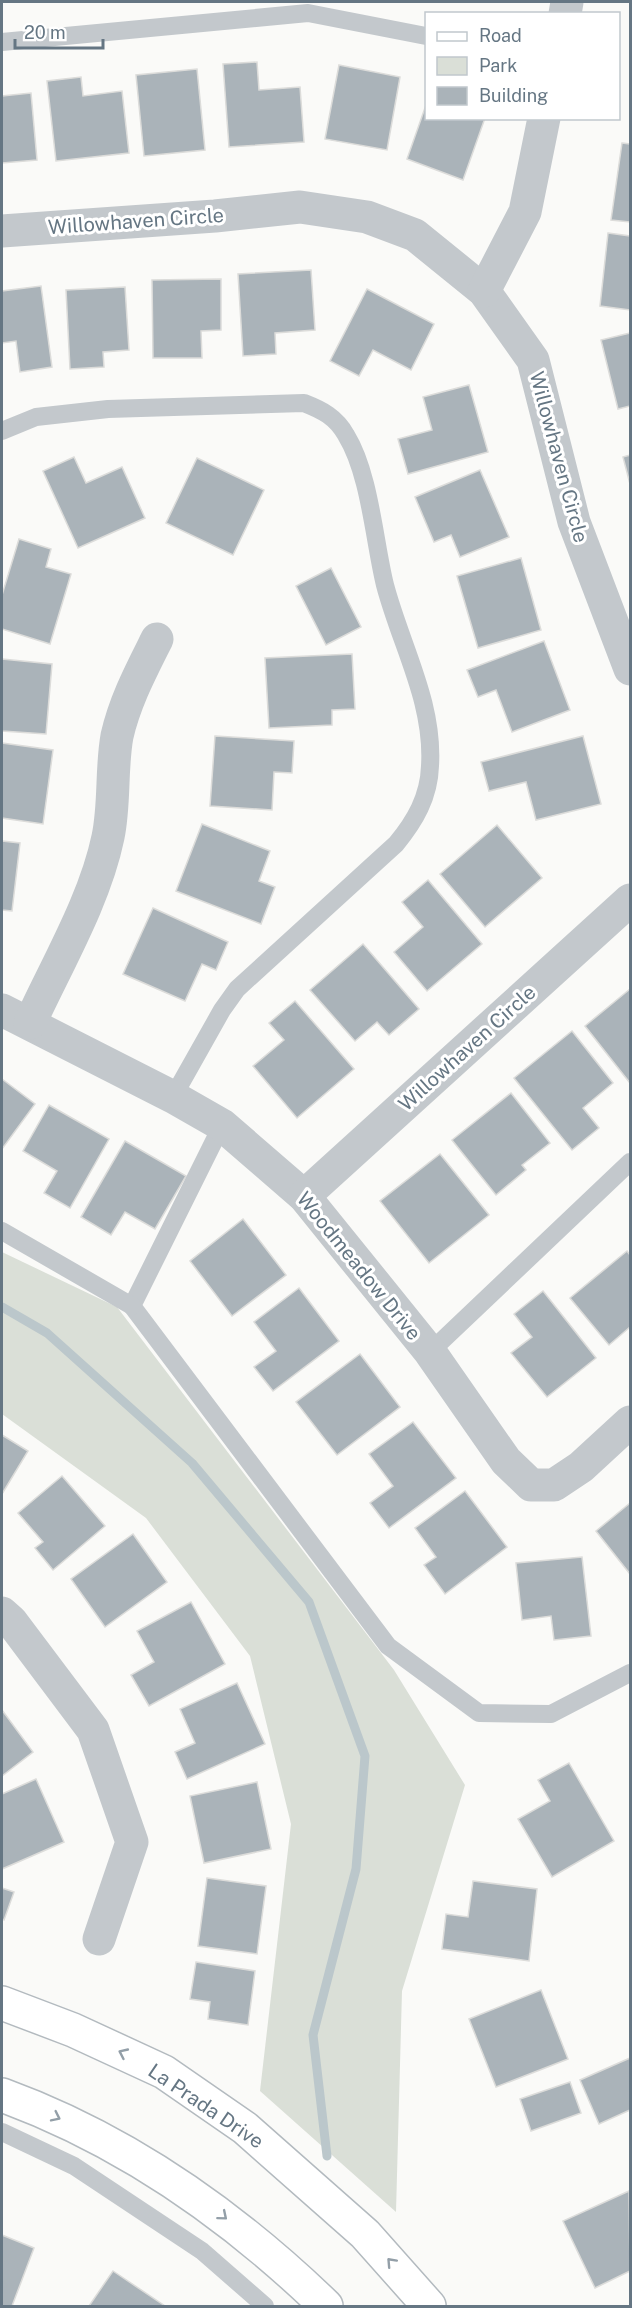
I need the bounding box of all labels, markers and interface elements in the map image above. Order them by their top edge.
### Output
scale bar [15,12,104,50]
legend [425,12,620,120]
text: 20 m [24,22,66,43]
text: Road [479,25,522,46]
text: Park [479,55,517,76]
text: Building [479,85,548,106]
street label: Willowhaven Circle [47,203,225,239]
street label: Willowhaven Circle [525,369,593,545]
street label: Willowhaven Circle [393,980,541,1116]
street label: Woodmeadow Drive [292,1187,426,1345]
one-way arrow [118,2049,129,2061]
street label: La Prada Drive [144,2059,268,2153]
one-way arrow [49,2109,60,2121]
one-way arrow [216,2209,227,2220]
one-way arrow [387,2258,398,2269]

